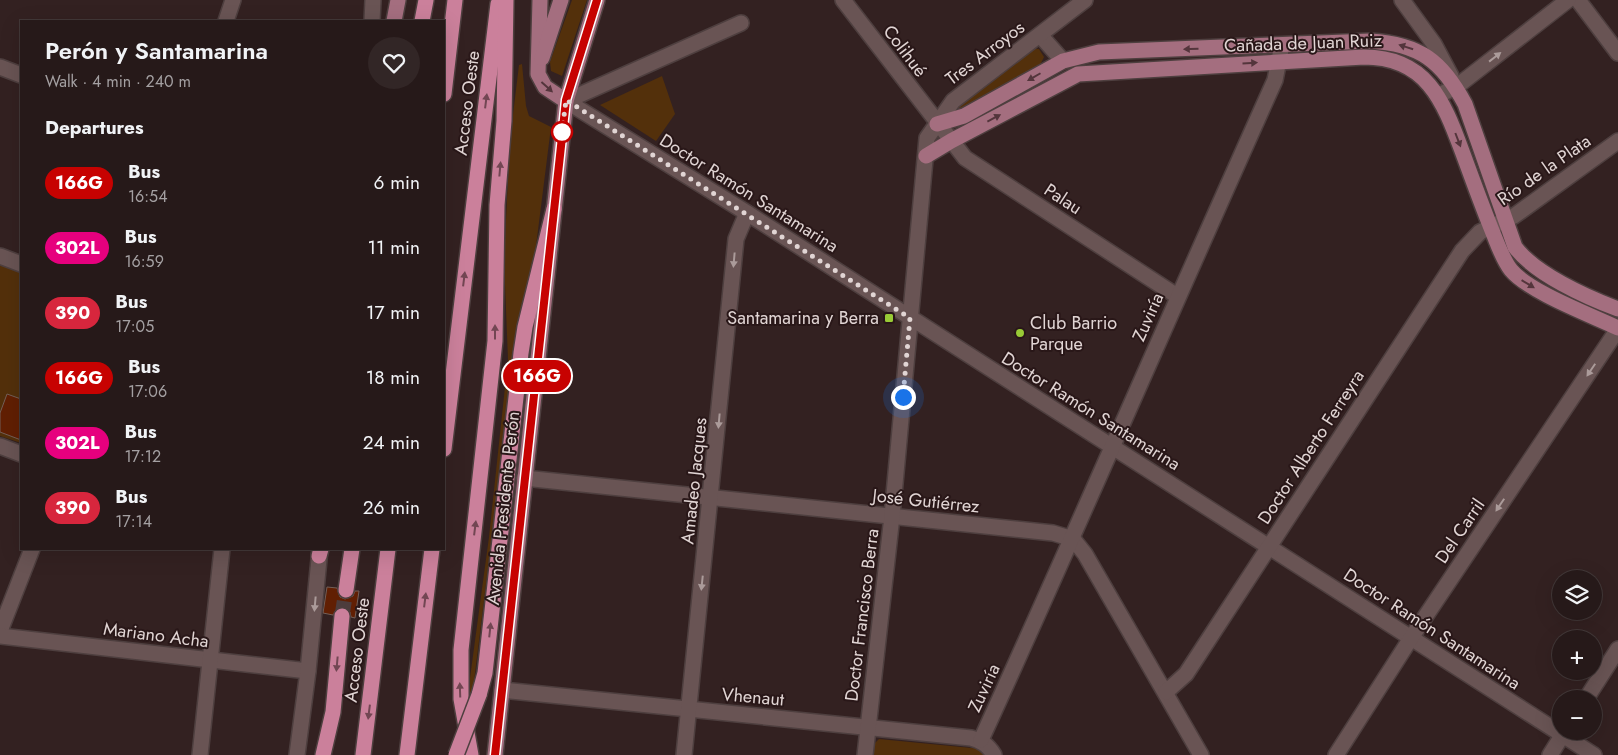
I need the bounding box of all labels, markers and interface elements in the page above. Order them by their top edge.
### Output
street label: Tres Arroyos [940,15,1030,91]
street label: Colihué [877,20,933,82]
street label: Cañada de Juan Ruiz [1224,27,1383,59]
text: Perón y Santamarina [45,33,268,68]
button: heart [368,37,420,89]
one-way arrow [1398,42,1413,50]
one-way arrow [1183,45,1199,53]
street label: Acceso Oeste [448,49,486,157]
one-way arrow [1488,51,1501,62]
one-way arrow [1242,59,1258,67]
text: Walk · 4 min · 240 m [45,70,191,93]
one-way arrow [1027,72,1041,81]
one-way arrow [540,81,553,92]
one-way arrow [482,92,490,108]
one-way arrow [987,113,1000,122]
text: Departures [45,114,144,141]
unlabelled marker [551,121,573,143]
street label: Doctor Ramón Santamarina [655,127,843,259]
street label: Río de la Plata [1492,128,1596,212]
one-way arrow [1454,133,1462,148]
text: Bus [128,158,160,185]
one-way arrow [496,161,504,177]
text: 6 min [374,169,420,196]
text: 166G [55,170,103,196]
street label: Palau [1039,177,1087,221]
text: 16:54 [128,185,167,208]
text: Bus [124,223,157,250]
text: 11 min [367,234,420,261]
text: 302L [55,235,99,261]
text: 16:59 [124,250,164,273]
one-way arrow [730,252,738,268]
one-way arrow [460,271,468,287]
one-way arrow [1521,279,1534,288]
text: Bus [115,288,147,315]
street label: Zuviría [1126,288,1170,346]
text: 17 min [366,299,420,326]
text: 390 [55,300,90,326]
place label: Santamarina y Berra [727,305,879,331]
place label: Club Barrio Parque [1030,310,1117,357]
marker: Santamarina y Berra [883,312,895,324]
text: 17:05 [115,315,154,338]
one-way arrow [492,323,500,339]
marker: Club Barrio Parque [1014,327,1026,339]
street label: Doctor Ramón Santamarina [997,345,1185,477]
text: Bus [128,353,160,380]
line badge: 166G [502,360,572,392]
text: 166G [513,363,561,389]
one-way arrow [1586,363,1596,376]
text: 18 min [366,364,420,391]
text: 166G [55,365,103,391]
street label: Doctor Alberto Ferreyra [1251,365,1371,529]
text: 17:06 [128,380,167,403]
your location [891,385,916,410]
street label: Avenida Presidente Perón [480,410,526,606]
one-way arrow [715,414,723,430]
street label: Amadeo Jacques [674,416,714,546]
text: Bus [124,418,157,445]
text: 24 min [363,429,420,456]
text: 302L [55,430,99,456]
text: 17:12 [124,445,161,468]
street label: José Gutiérrez [869,482,981,520]
text: Bus [115,483,147,510]
street label: Del Carril [1429,493,1491,569]
text: 26 min [363,494,420,521]
text: 390 [55,495,90,521]
one-way arrow [1495,498,1505,511]
text: 17:14 [115,510,152,533]
one-way arrow [471,520,479,536]
street label: Doctor Francisco Berra [838,527,886,703]
street label: Doctor Ramón Santamarina [1338,562,1526,696]
map controls [1552,570,1602,740]
button: layers [1552,570,1602,620]
one-way arrow [698,575,706,591]
one-way arrow [422,592,430,608]
street label: Acceso Oeste [338,596,376,704]
one-way arrow [310,597,318,613]
street label: Mariano Acha [102,616,210,654]
one-way arrow [486,621,494,637]
button: + [1552,630,1602,680]
one-way arrow [333,657,341,673]
street label: Zuviría [961,659,1007,717]
one-way arrow [456,681,464,697]
street label: Vhenaut [721,681,786,713]
button: − [1552,690,1602,740]
one-way arrow [365,705,373,721]

